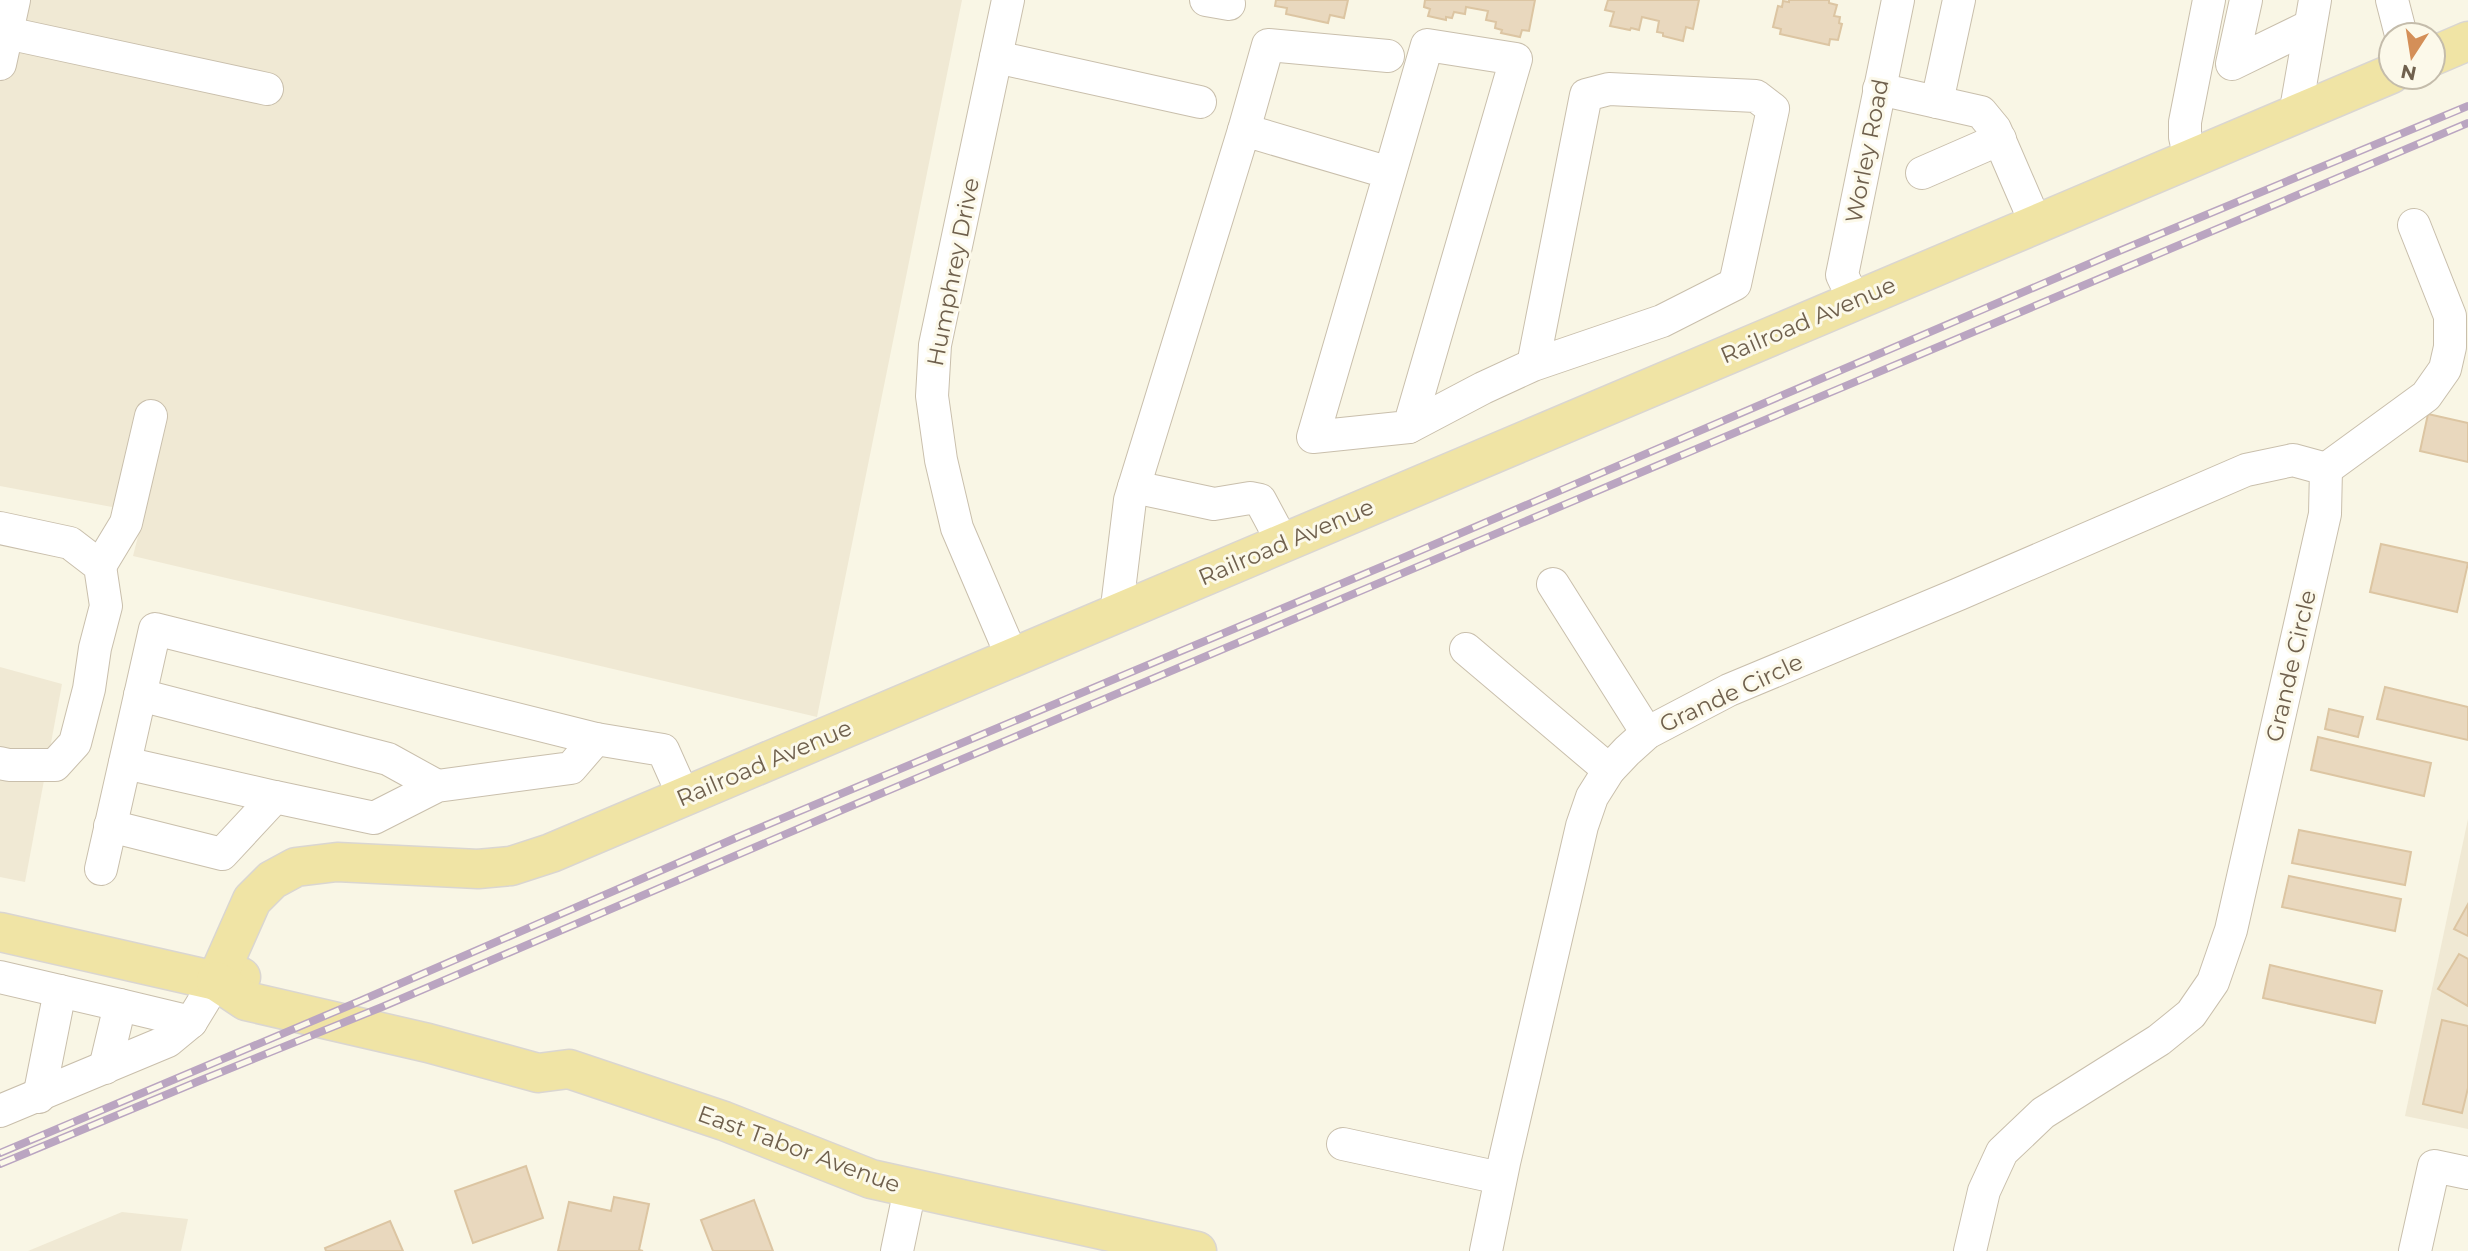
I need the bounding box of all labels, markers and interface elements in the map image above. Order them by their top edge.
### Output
north arrow [2377,21,2447,91]
text: N [2399,59,2418,85]
street label: Worley Road [1839,77,1895,225]
street label: Humphrey Drive [921,176,985,368]
street label: Railroad Avenue [1716,270,1900,370]
street label: Railroad Avenue [1194,492,1378,592]
street label: Grande Circle [2260,587,2322,745]
street label: Grande Circle [1655,648,1807,738]
street label: Railroad Avenue [672,713,856,813]
street label: East Tabor Avenue [694,1099,904,1199]

